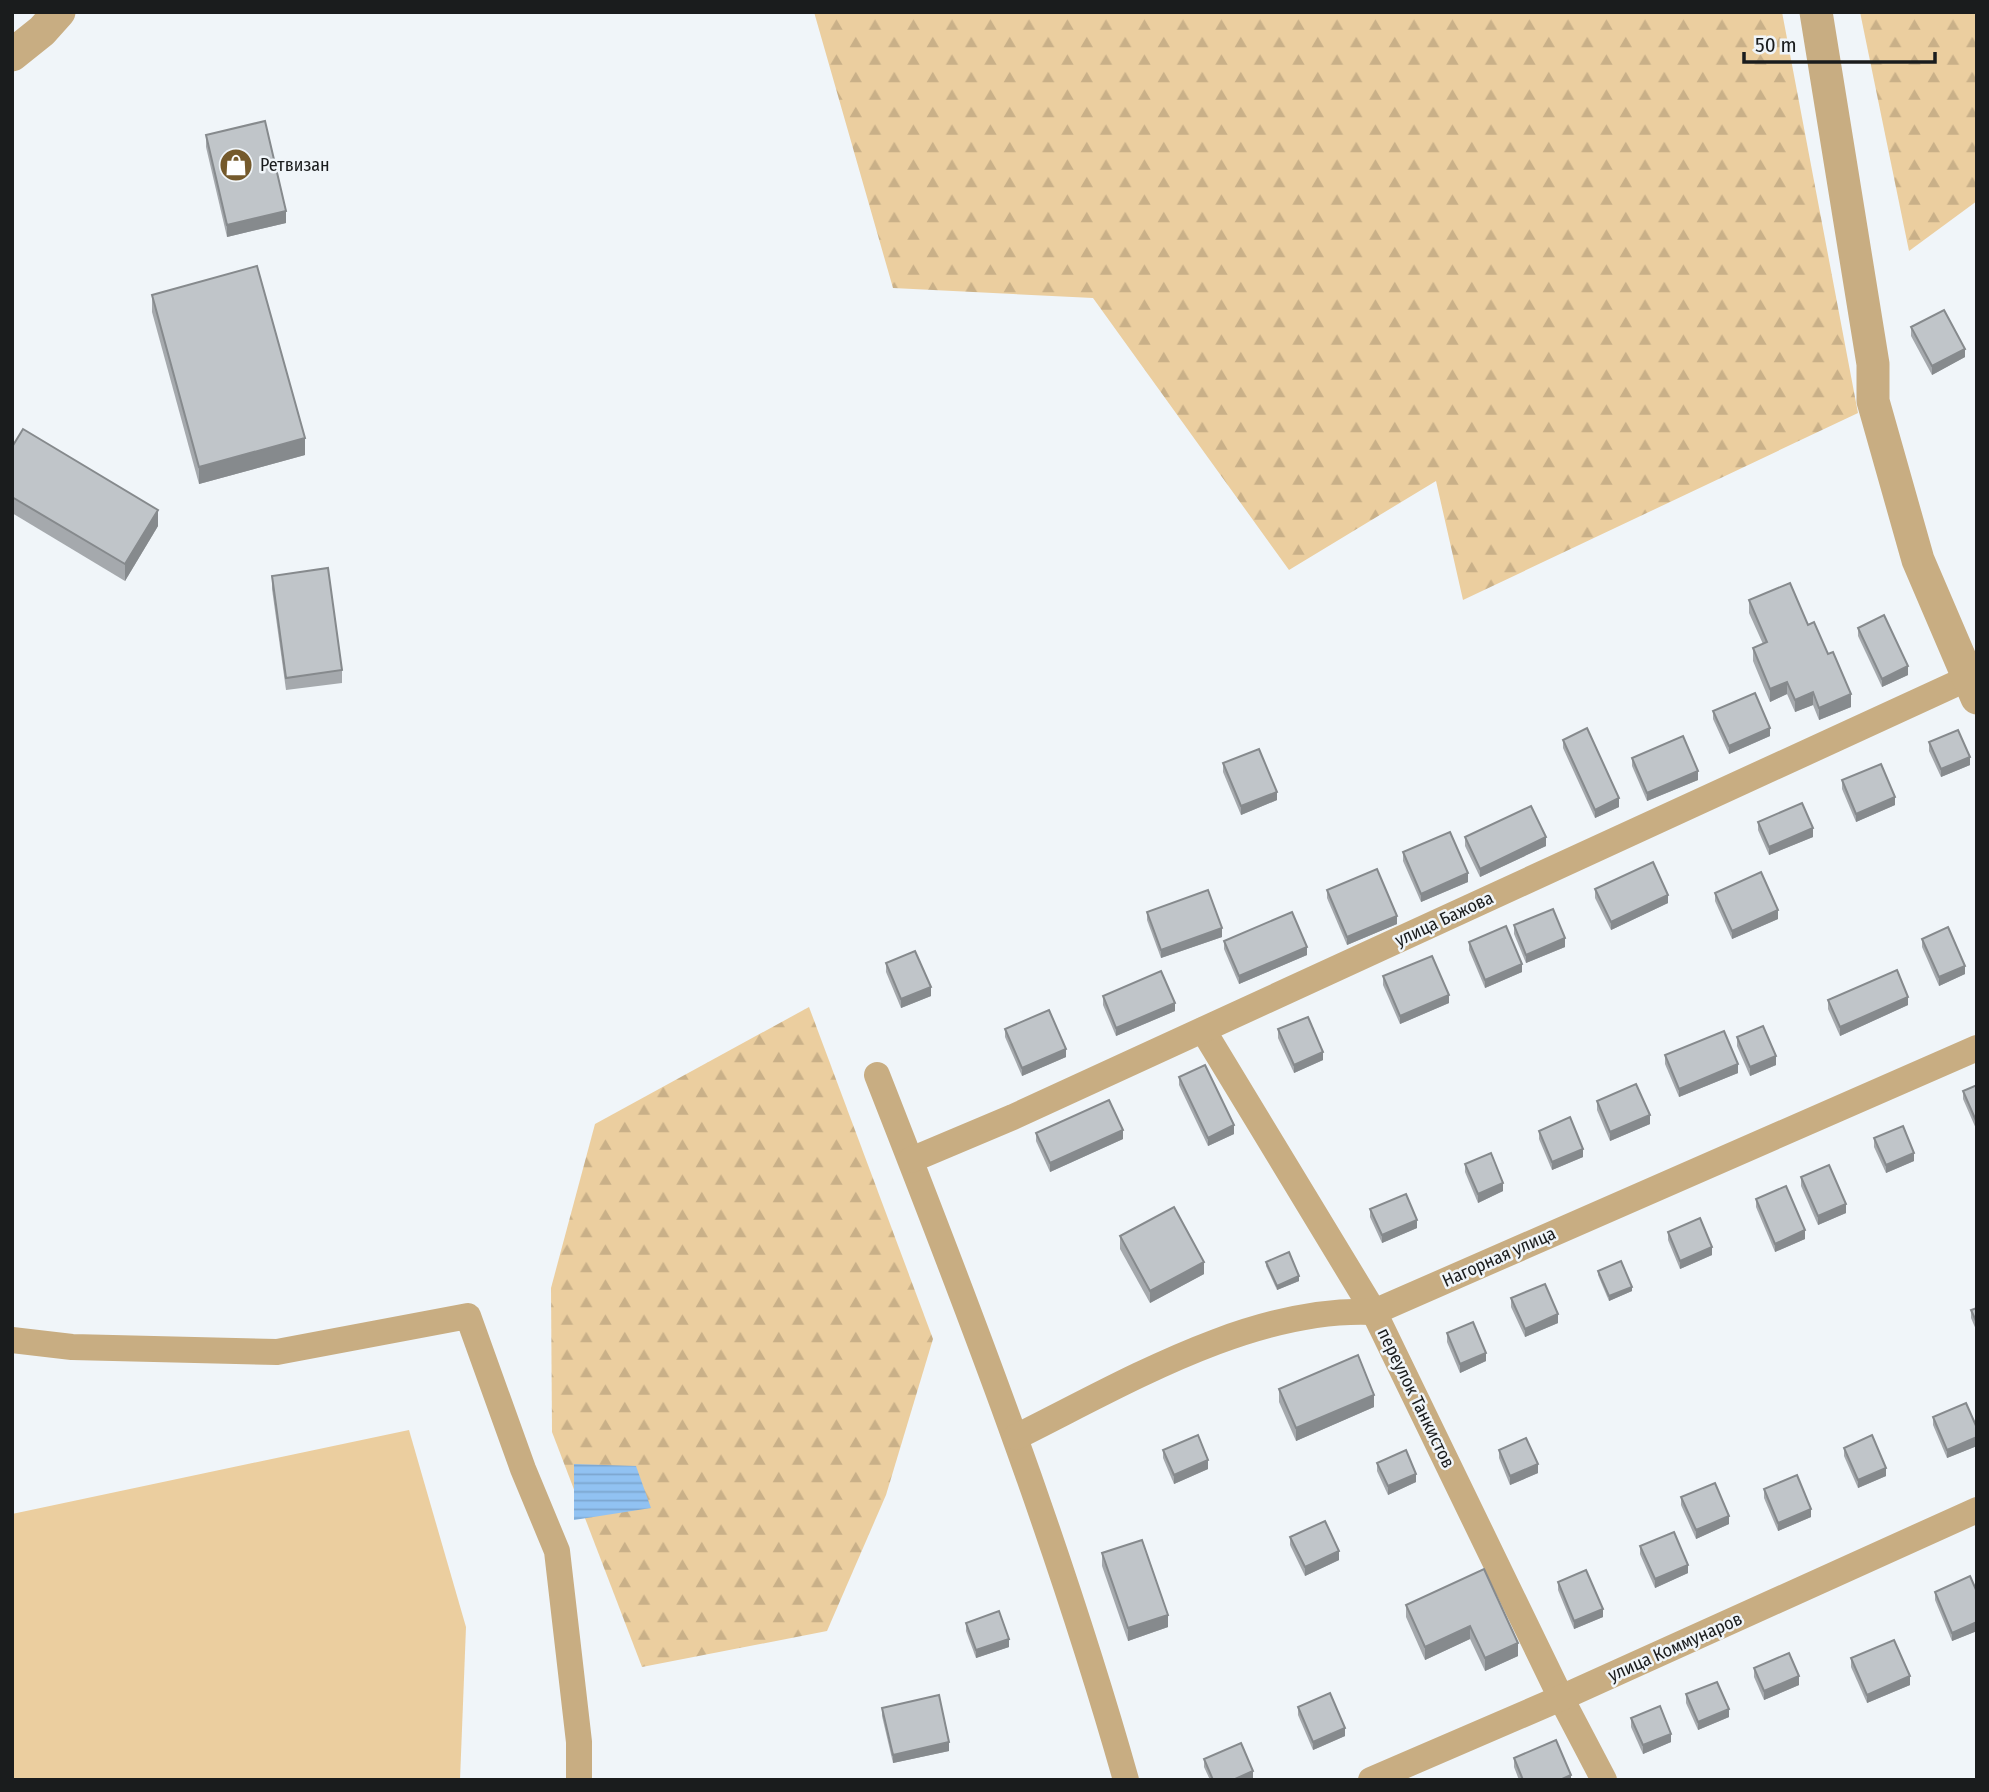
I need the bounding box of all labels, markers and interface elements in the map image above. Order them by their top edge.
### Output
scale bar [1744,21,1935,65]
text: 50 m [1755,32,1797,58]
shop icon: Ретвизан [217,146,255,184]
place label: Ретвизан [260,154,330,176]
street label: улица Бажова [1391,887,1497,951]
street label: Нагорная улица [1439,1222,1559,1292]
street label: переулок Танкистов [1373,1324,1459,1472]
street label: улица Коммунаров [1605,1608,1745,1686]

